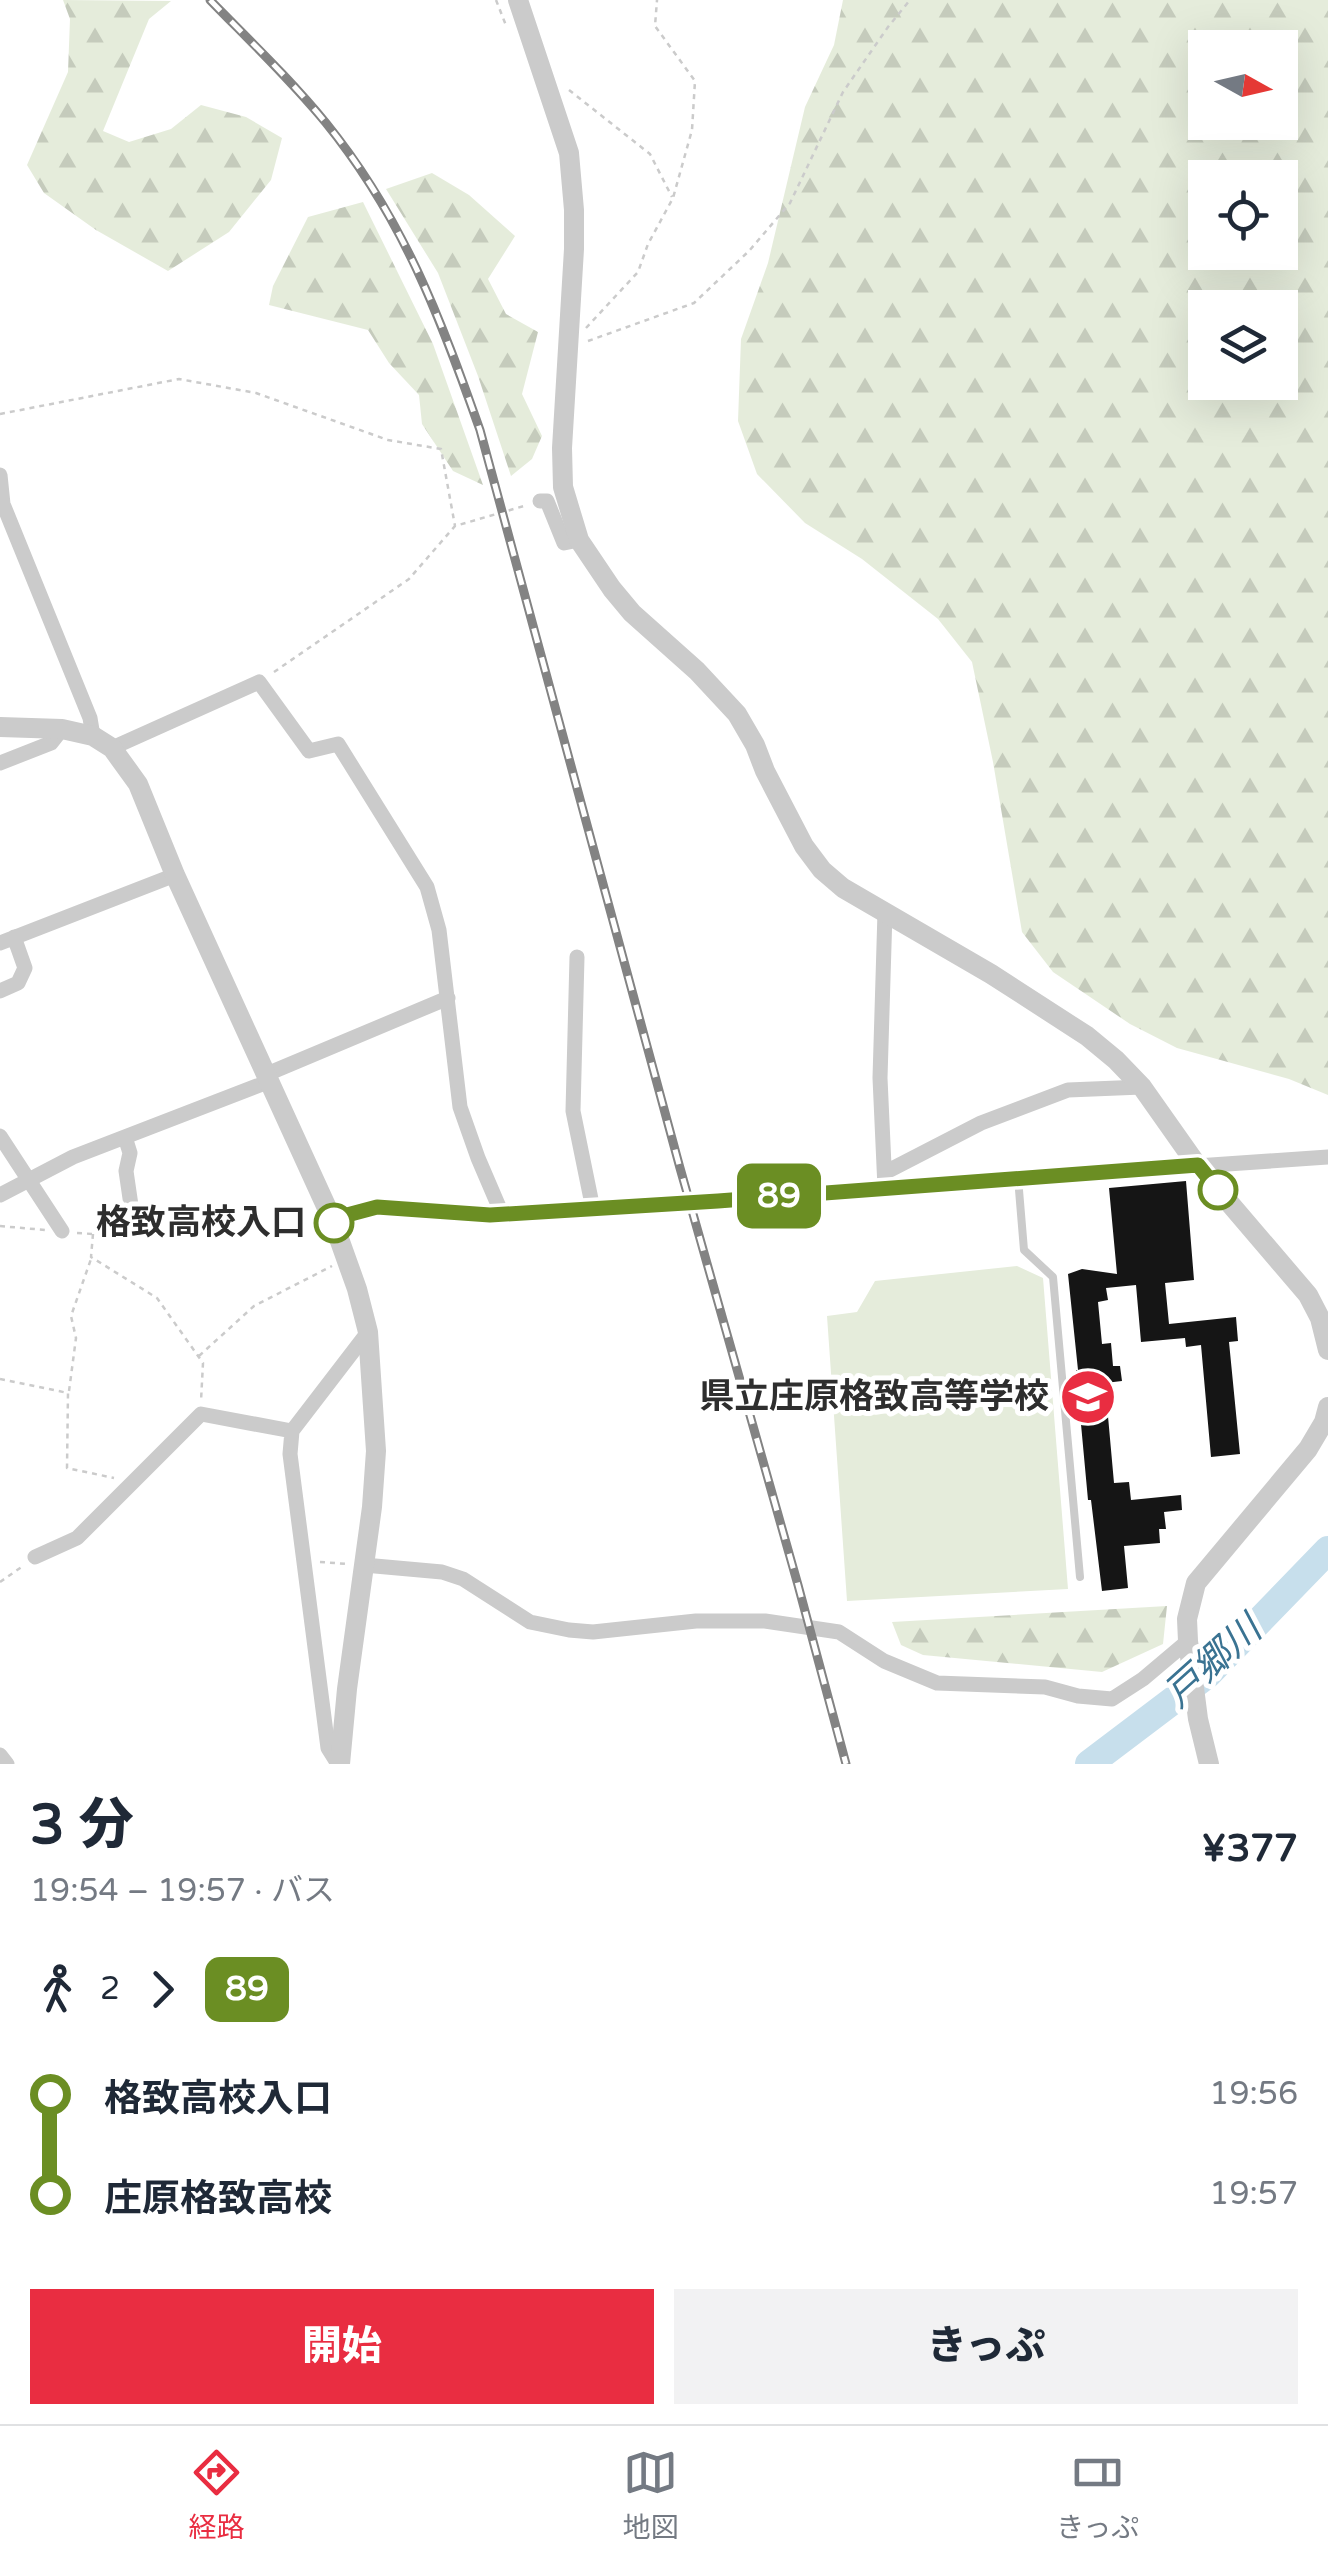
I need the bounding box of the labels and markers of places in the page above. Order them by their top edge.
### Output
unlabelled marker [1199,1171,1237,1209]
place label: 格致高校入口 [96,1202,306,1244]
marker: 格致高校入口 [315,1204,353,1242]
school or university icon: 県立庄原格致高等学校 [1058,1367,1118,1427]
place label: 県立庄原格致高等学校 [699,1376,1049,1418]

